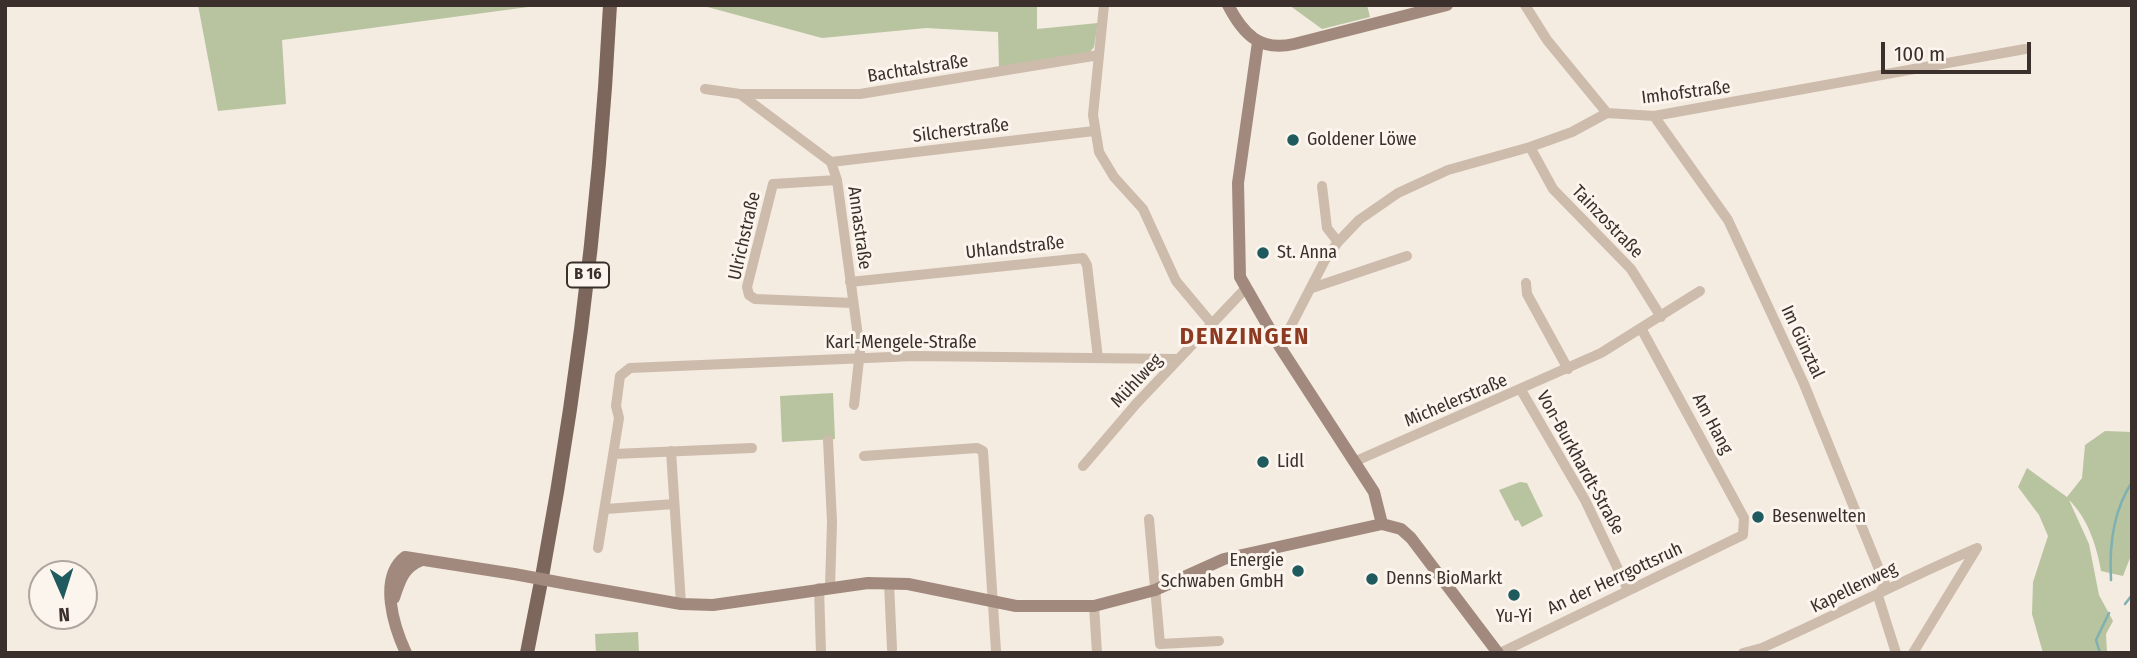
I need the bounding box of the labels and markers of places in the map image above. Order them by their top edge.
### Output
place label: Goldener Löwe [1307,129,1417,151]
marker: Goldener Löwe [1285,132,1301,148]
place label: St. Anna [1277,242,1337,264]
marker: St. Anna [1255,245,1271,261]
place label: Lidl [1277,451,1304,473]
marker: Lidl [1255,454,1271,470]
place label: Besenwelten [1772,506,1866,528]
marker: Besenwelten [1750,509,1766,525]
place label: Energie Schwaben GmbH [1161,550,1284,592]
marker: Energie Schwaben GmbH [1290,563,1306,579]
place label: Denns BioMarkt [1386,568,1502,590]
marker: Denns BioMarkt [1364,571,1380,587]
marker: Yu-Yi [1506,587,1522,603]
place label: Yu-Yi [1496,606,1532,628]

